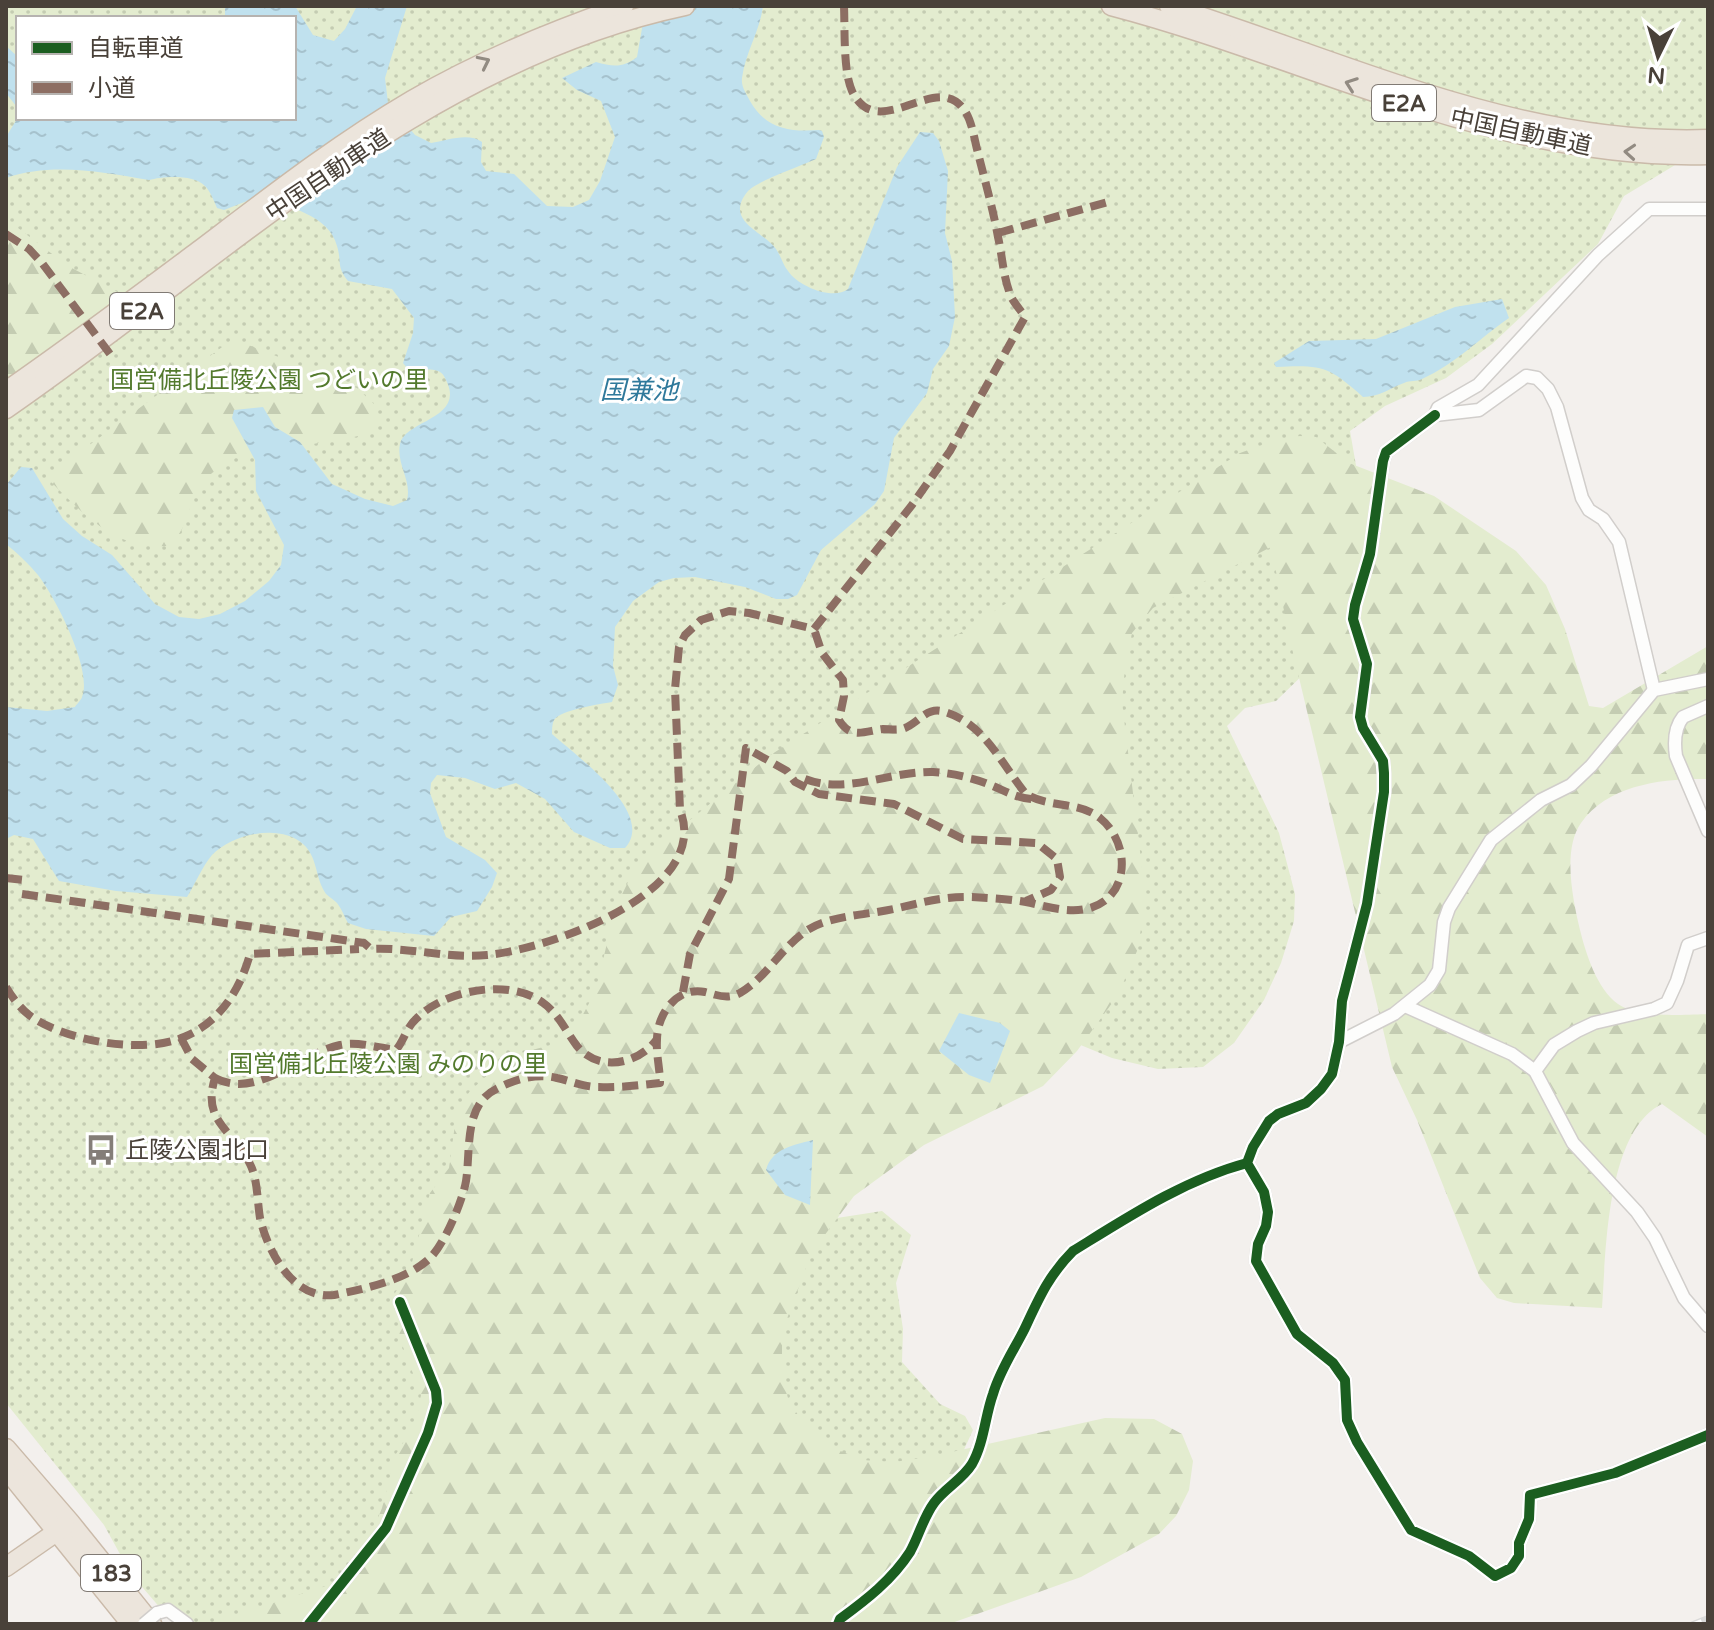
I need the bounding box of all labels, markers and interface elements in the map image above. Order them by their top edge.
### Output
legend [16,16,296,120]
north arrow [1618,16,1698,96]
text: 自転車道 [88,34,184,63]
one-way arrow [476,56,490,72]
text: N [1646,61,1666,89]
text: 小道 [88,74,136,103]
one-way arrow [1345,77,1359,94]
road number: E2A [1372,85,1436,121]
street label: 中国自動車道 [1447,103,1594,162]
street label: 中国自動車道 [260,123,396,228]
one-way arrow [1623,144,1636,161]
road number: E2A [110,293,174,329]
park label: 国営備北丘陵公園 つどいの里 [110,366,428,395]
water label: 国兼池 [600,375,681,406]
park label: 国営備北丘陵公園 みのりの里 [229,1050,547,1079]
bus stop icon: 丘陵公園北口 [84,1133,118,1167]
place label: 丘陵公園北口 [125,1136,269,1165]
road number: 183 [81,1555,141,1591]

